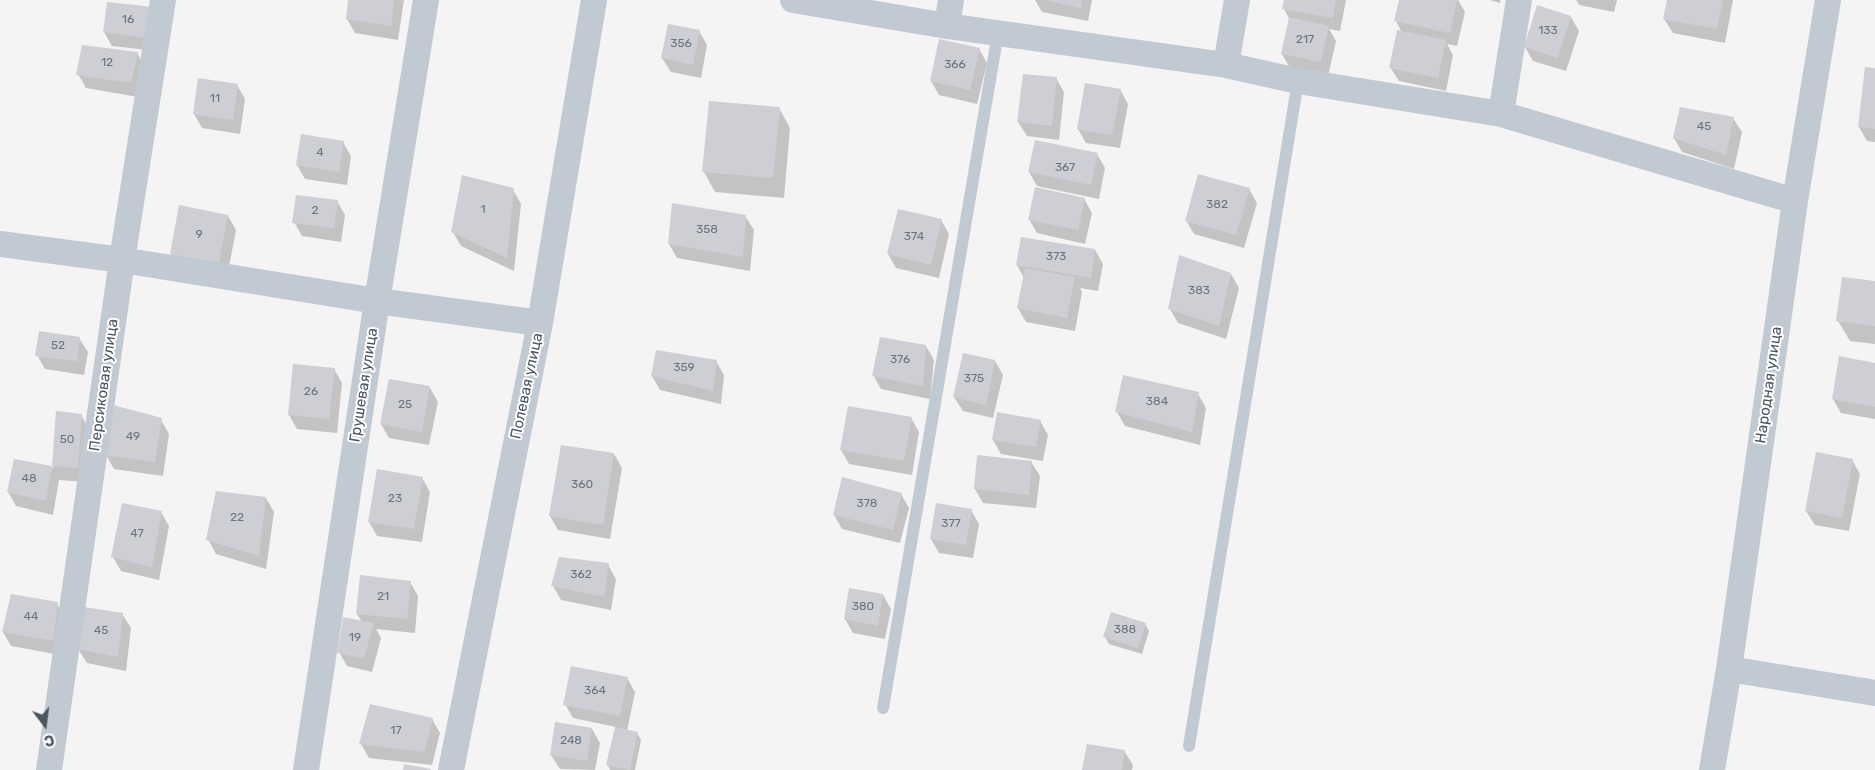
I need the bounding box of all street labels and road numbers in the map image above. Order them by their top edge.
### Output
street label: Персиковая улица [86,318,122,452]
street label: Народная улица [1752,325,1786,445]
street label: Грушевая улица [346,327,382,443]
street label: Полевая улица [507,331,547,441]

